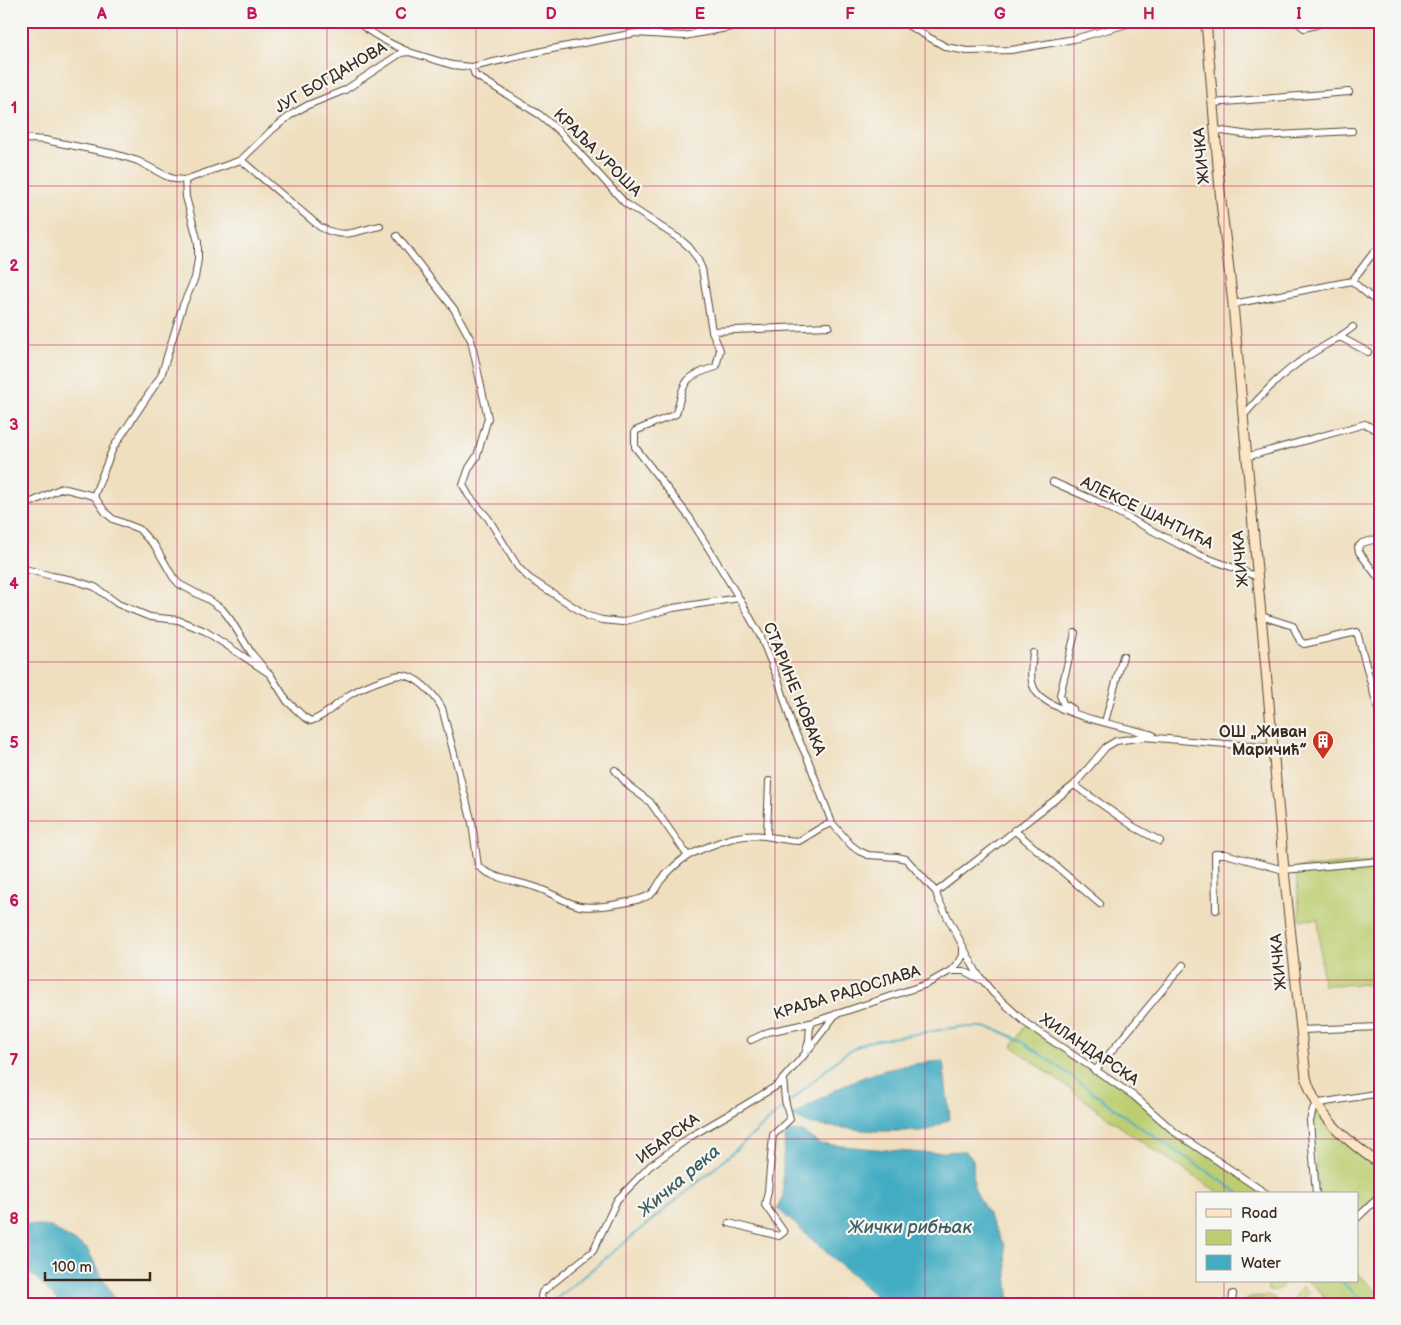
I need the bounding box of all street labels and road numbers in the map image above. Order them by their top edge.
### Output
street label: ЈУГ БОГДАНОВА [272,38,391,118]
street label: КРАЉА УРОША [549,105,645,201]
street label: ЖИЧКА [1190,127,1214,185]
street label: АЛЕКСЕ ШАНТИЋА [1077,472,1217,554]
street label: ЖИЧКА [1229,530,1253,588]
street label: СТАРИНЕ НОВАКА [759,620,829,758]
street label: ЖИЧКА [1267,933,1291,991]
street label: КРАЉА РАДОСЛАВА [771,962,923,1024]
street label: ХИЛАНДАРСКА [1036,1010,1142,1090]
street label: ИБАРСКА [633,1110,704,1168]

